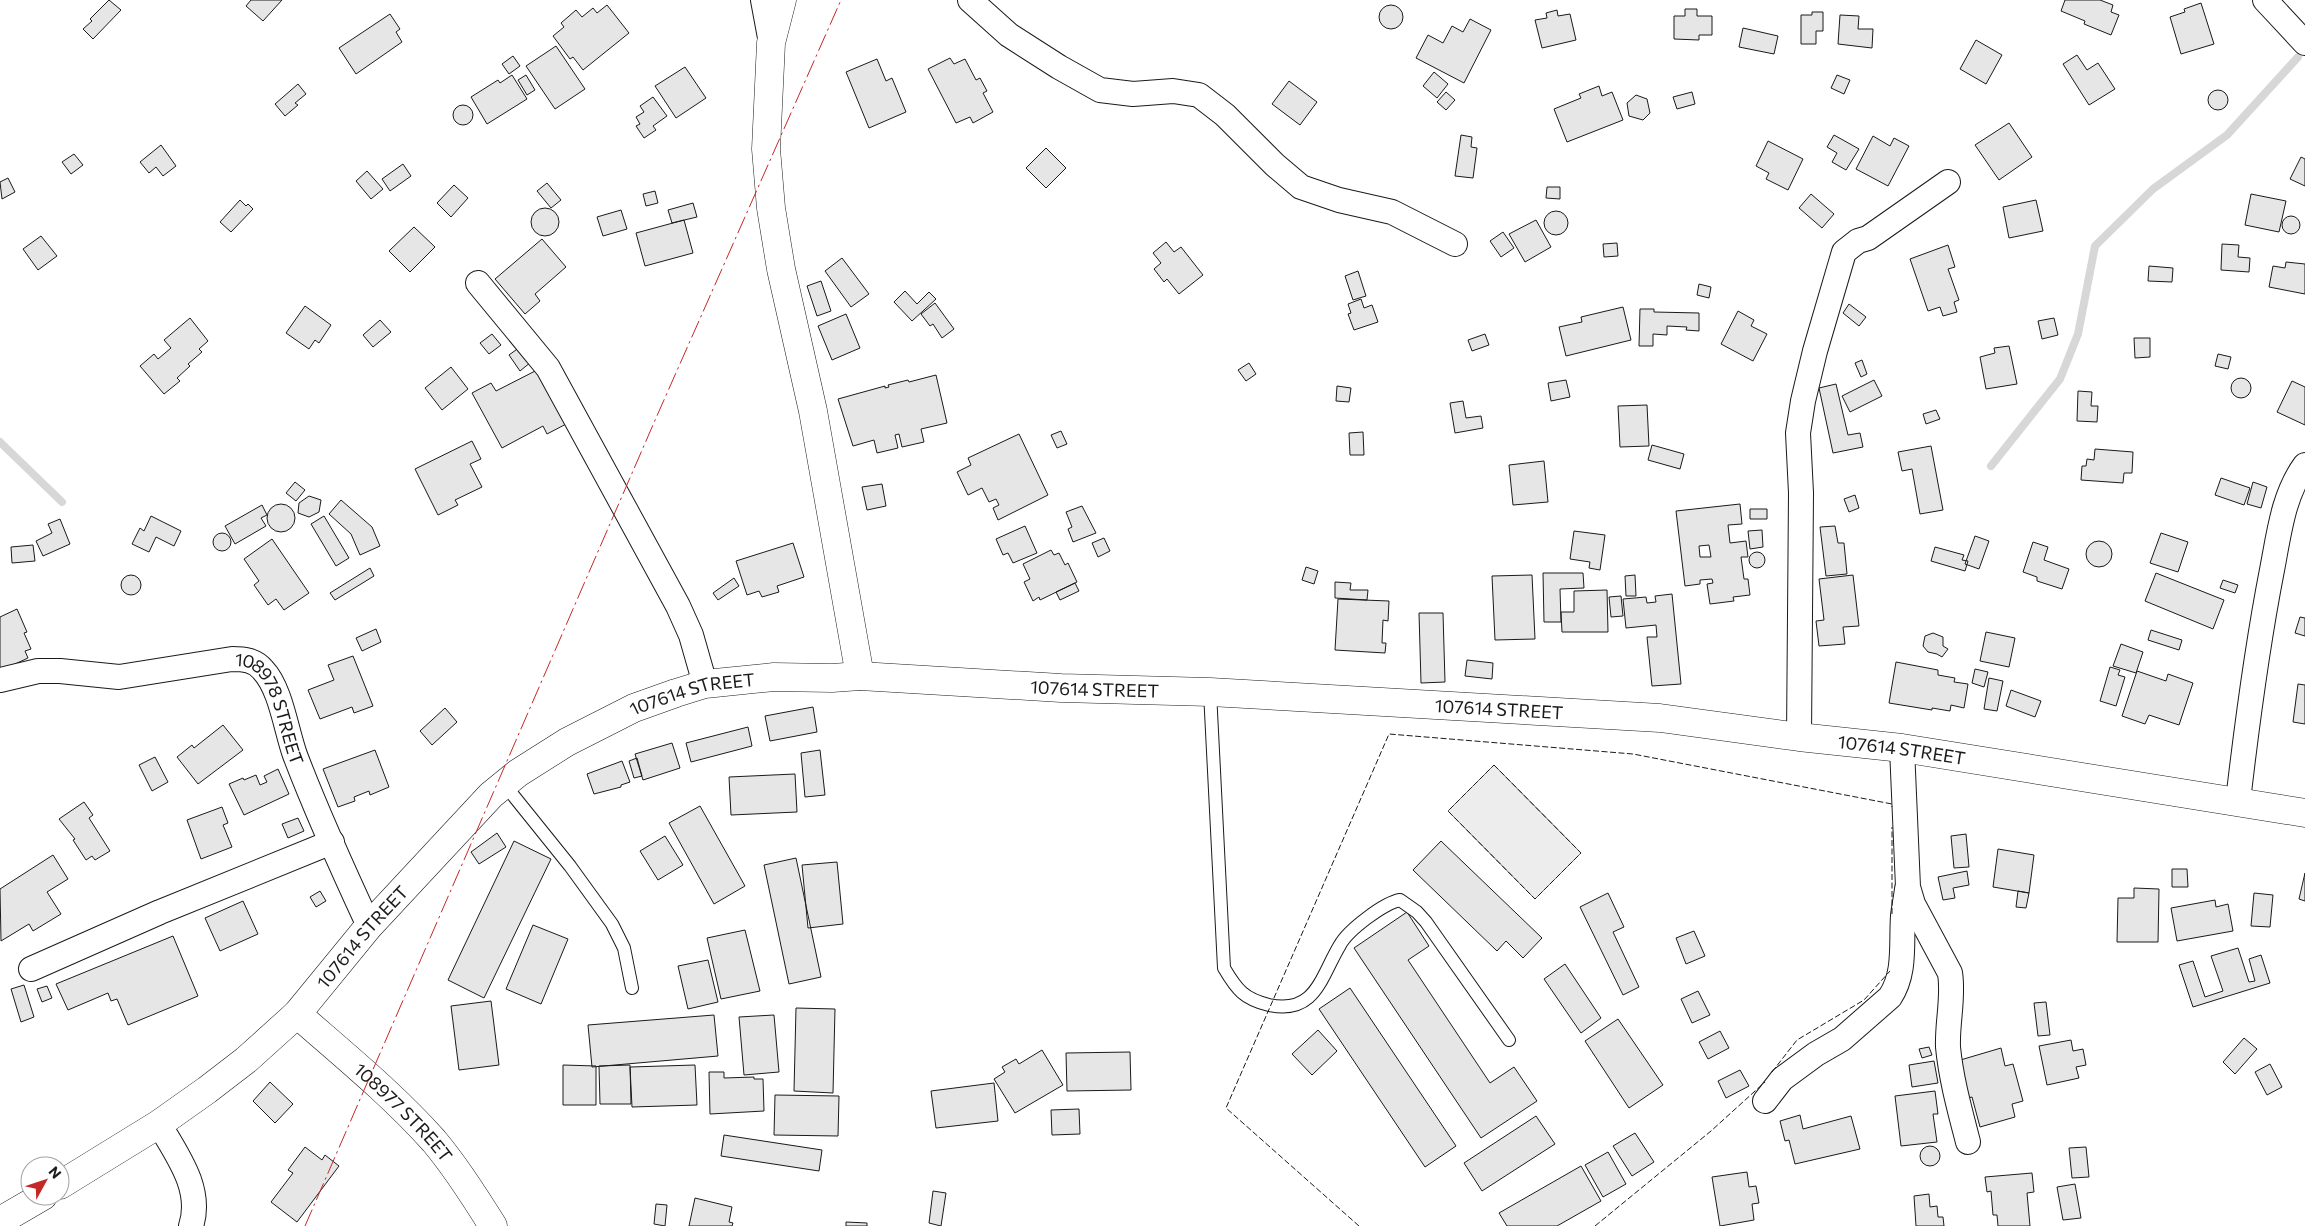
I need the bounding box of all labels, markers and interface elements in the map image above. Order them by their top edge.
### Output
street label: 108978 STREET [235,648,309,768]
street label: 107614 STREET [625,668,756,720]
street label: 107614 STREET [1030,675,1159,702]
street label: 107614 STREET [1434,694,1564,723]
street label: 107614 STREET [1837,730,1967,769]
street label: 107614 STREET [312,881,412,993]
street label: 108977 STREET [350,1058,457,1166]
north arrow [20,1156,70,1206]
text: N [45,1163,65,1182]

